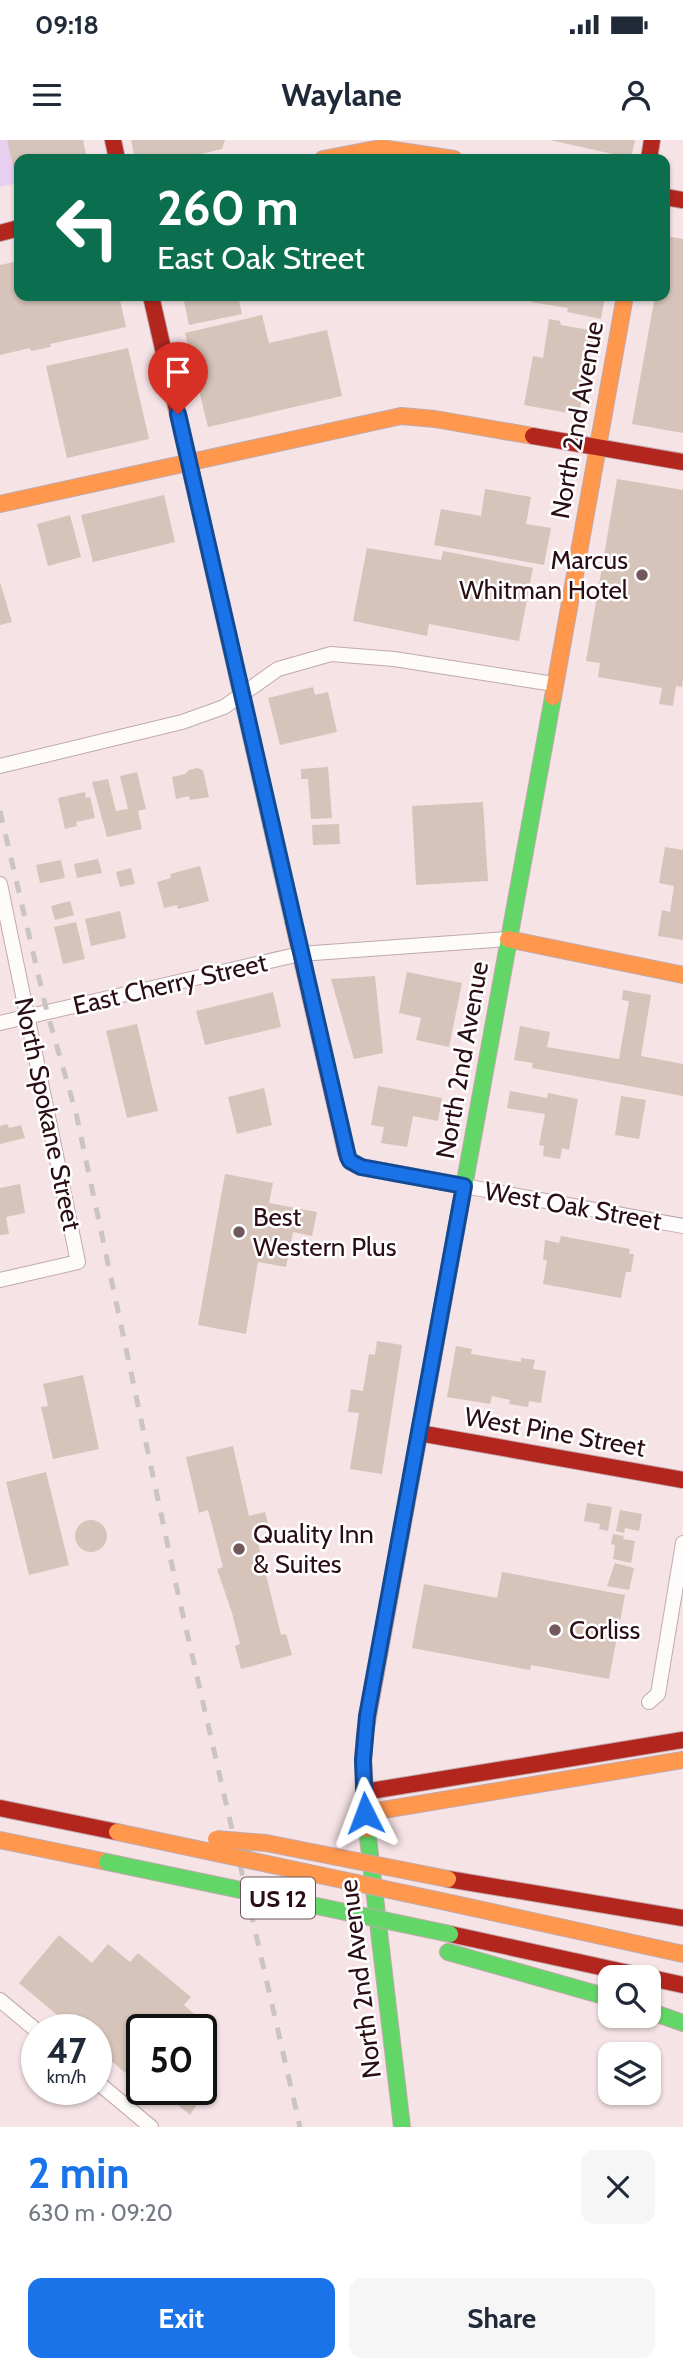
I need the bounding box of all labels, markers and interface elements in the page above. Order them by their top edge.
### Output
text: 09:18 [35,9,99,41]
text: Waylane [281,75,402,114]
icon: menu [28,76,66,114]
icon: person [617,76,655,114]
text: 260 m [157,178,299,237]
icon: left [42,182,133,273]
text: East Oak Street [157,238,365,277]
street label: North 2nd Avenue [544,319,610,521]
pin [148,342,208,414]
icon: arrive [159,353,197,391]
place label: Marcus Whitman Hotel [459,544,628,606]
marker: Marcus Whitman Hotel [634,567,650,583]
street label: East Cherry Street [70,946,270,1022]
street label: North 2nd Avenue [429,959,495,1161]
street label: North Spokane Street [8,995,88,1234]
street label: West Oak Street [482,1175,664,1237]
place label: Best Western Plus [253,1201,397,1263]
marker: Best Western Plus [231,1224,247,1240]
street label: West Pine Street [462,1400,648,1464]
place label: Quality Inn & Suites [253,1518,374,1580]
marker: Quality Inn & Suites [231,1541,247,1557]
place label: Corliss [569,1614,641,1646]
marker: Corliss [547,1622,563,1638]
position arrow [328,1776,402,1850]
road number: US 12 [241,1878,315,1918]
street label: North 2nd Avenue [332,1878,388,2080]
map controls [598,1965,661,2105]
button: search [598,1965,661,2028]
speed limit sign: 50 [126,2014,217,2105]
text: 47 [47,2029,86,2072]
button: layers [598,2042,661,2105]
text: km/h [47,2066,86,2088]
text: 2 min [28,2147,129,2199]
button: close [581,2150,655,2224]
text: 630 m · 09:20 [28,2199,173,2227]
button: Exit [28,2278,335,2358]
button: Share [349,2278,655,2358]

